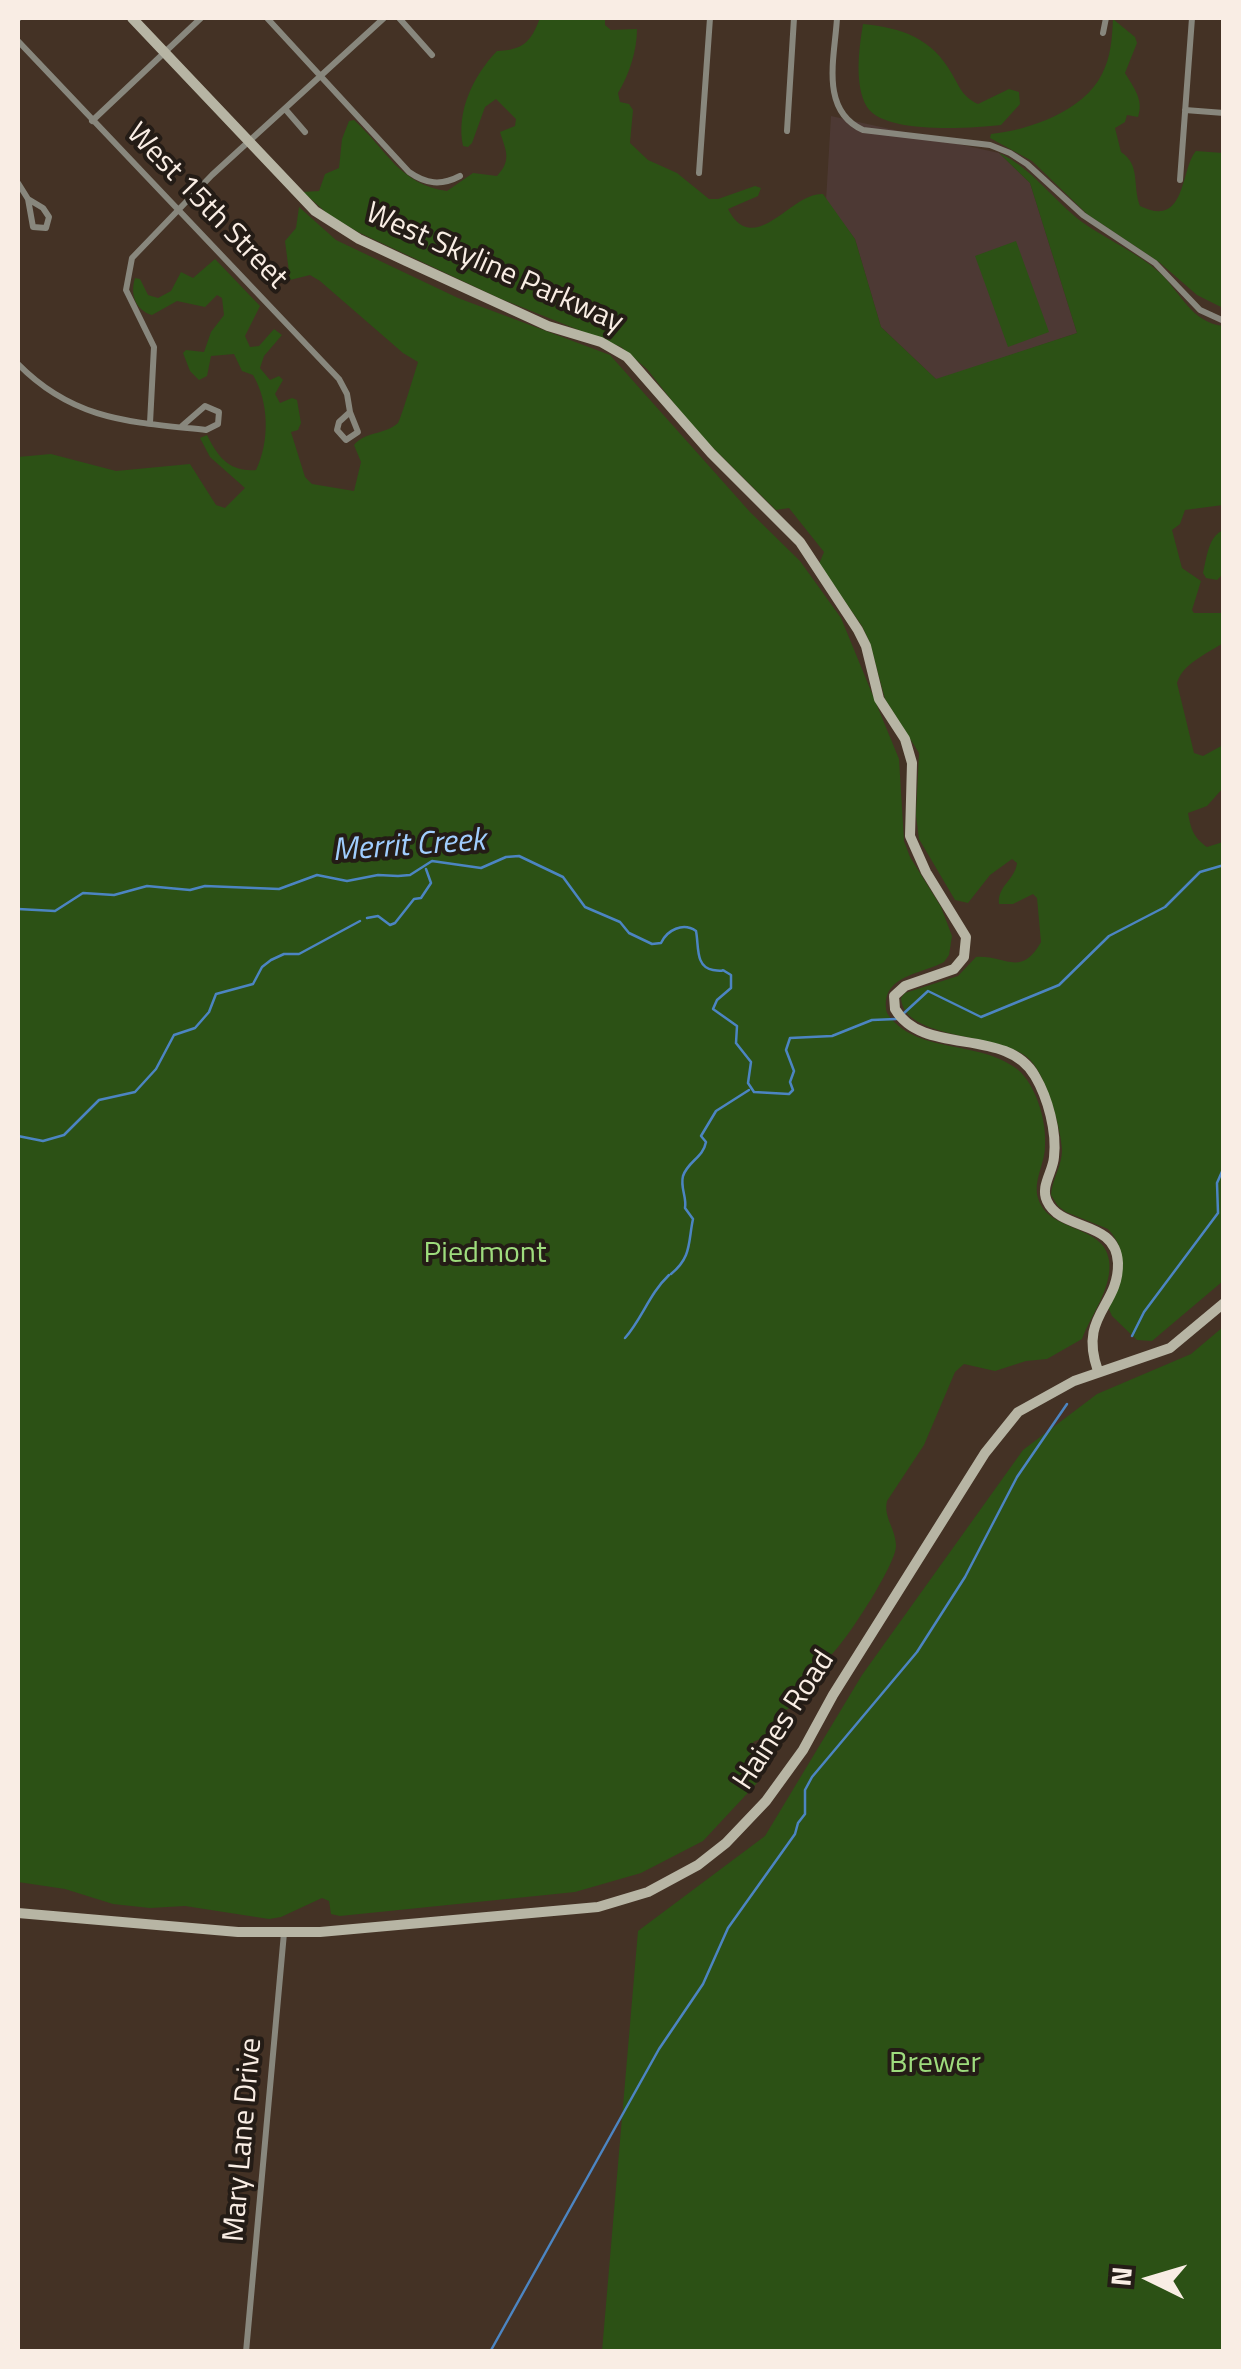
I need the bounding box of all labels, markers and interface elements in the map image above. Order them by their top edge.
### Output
street label: West 15th Street [118,117,294,297]
street label: West Skyline Parkway [360,196,628,342]
water label: Merrit Creek [331,823,487,871]
park label: Piedmont [424,1237,546,1273]
street label: Haines Road [727,1645,843,1797]
street label: Mary Lane Drive [217,2037,271,2243]
park label: Brewer [889,2047,981,2083]
north arrow [1101,2229,1201,2329]
text: N [1098,2265,1143,2288]

